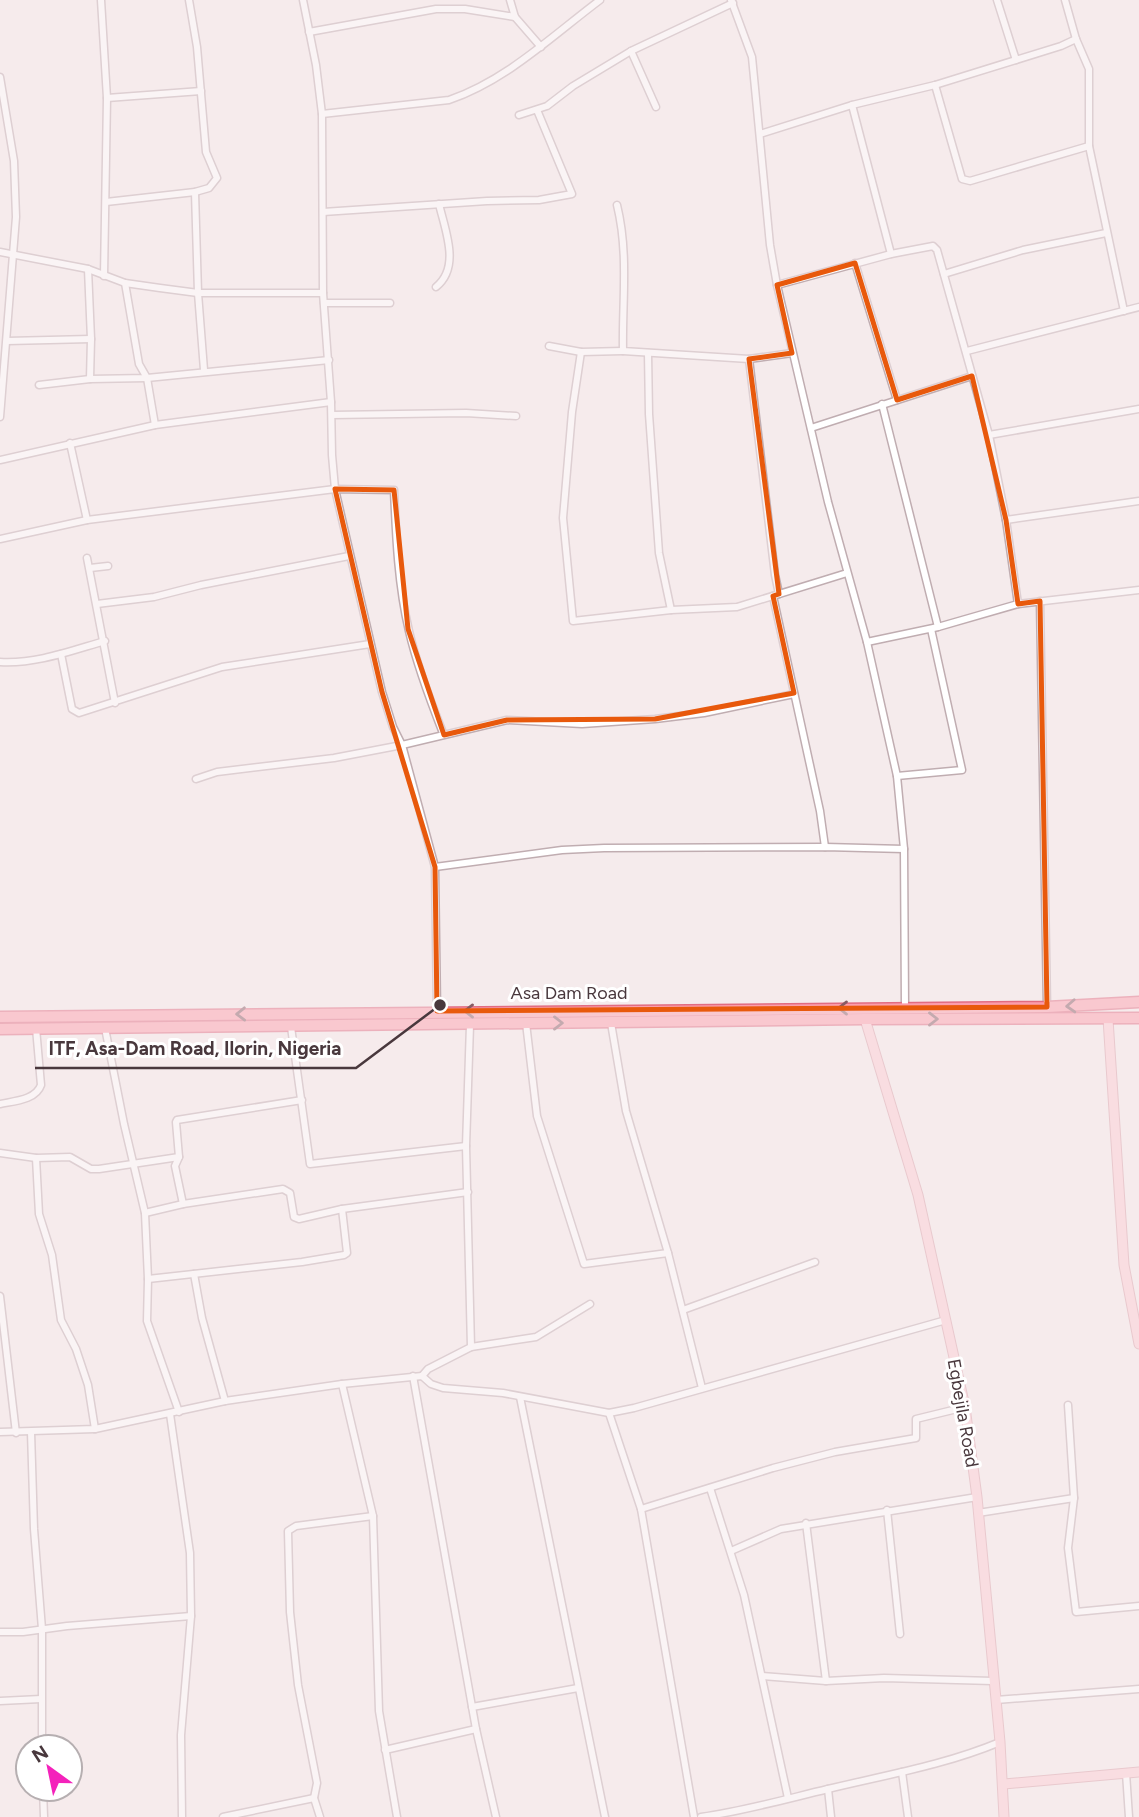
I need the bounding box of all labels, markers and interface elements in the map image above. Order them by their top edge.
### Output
street label: Asa Dam Road [511,982,627,1004]
one-way arrow [1065,998,1076,1013]
one-way arrow [838,1000,848,1016]
one-way arrow [463,1003,474,1019]
one-way arrow [236,1006,246,1022]
one-way arrow [928,1011,938,1027]
one-way arrow [553,1015,564,1031]
callout: ITF, Asa-Dam Road, Ilorin, Nigeria [35,1028,356,1068]
text: ITF, Asa-Dam Road, Ilorin, Nigeria [49,1037,341,1060]
street label: Egbejila Road [943,1357,983,1469]
north arrow [14,1733,84,1803]
text: N [28,1741,52,1768]

